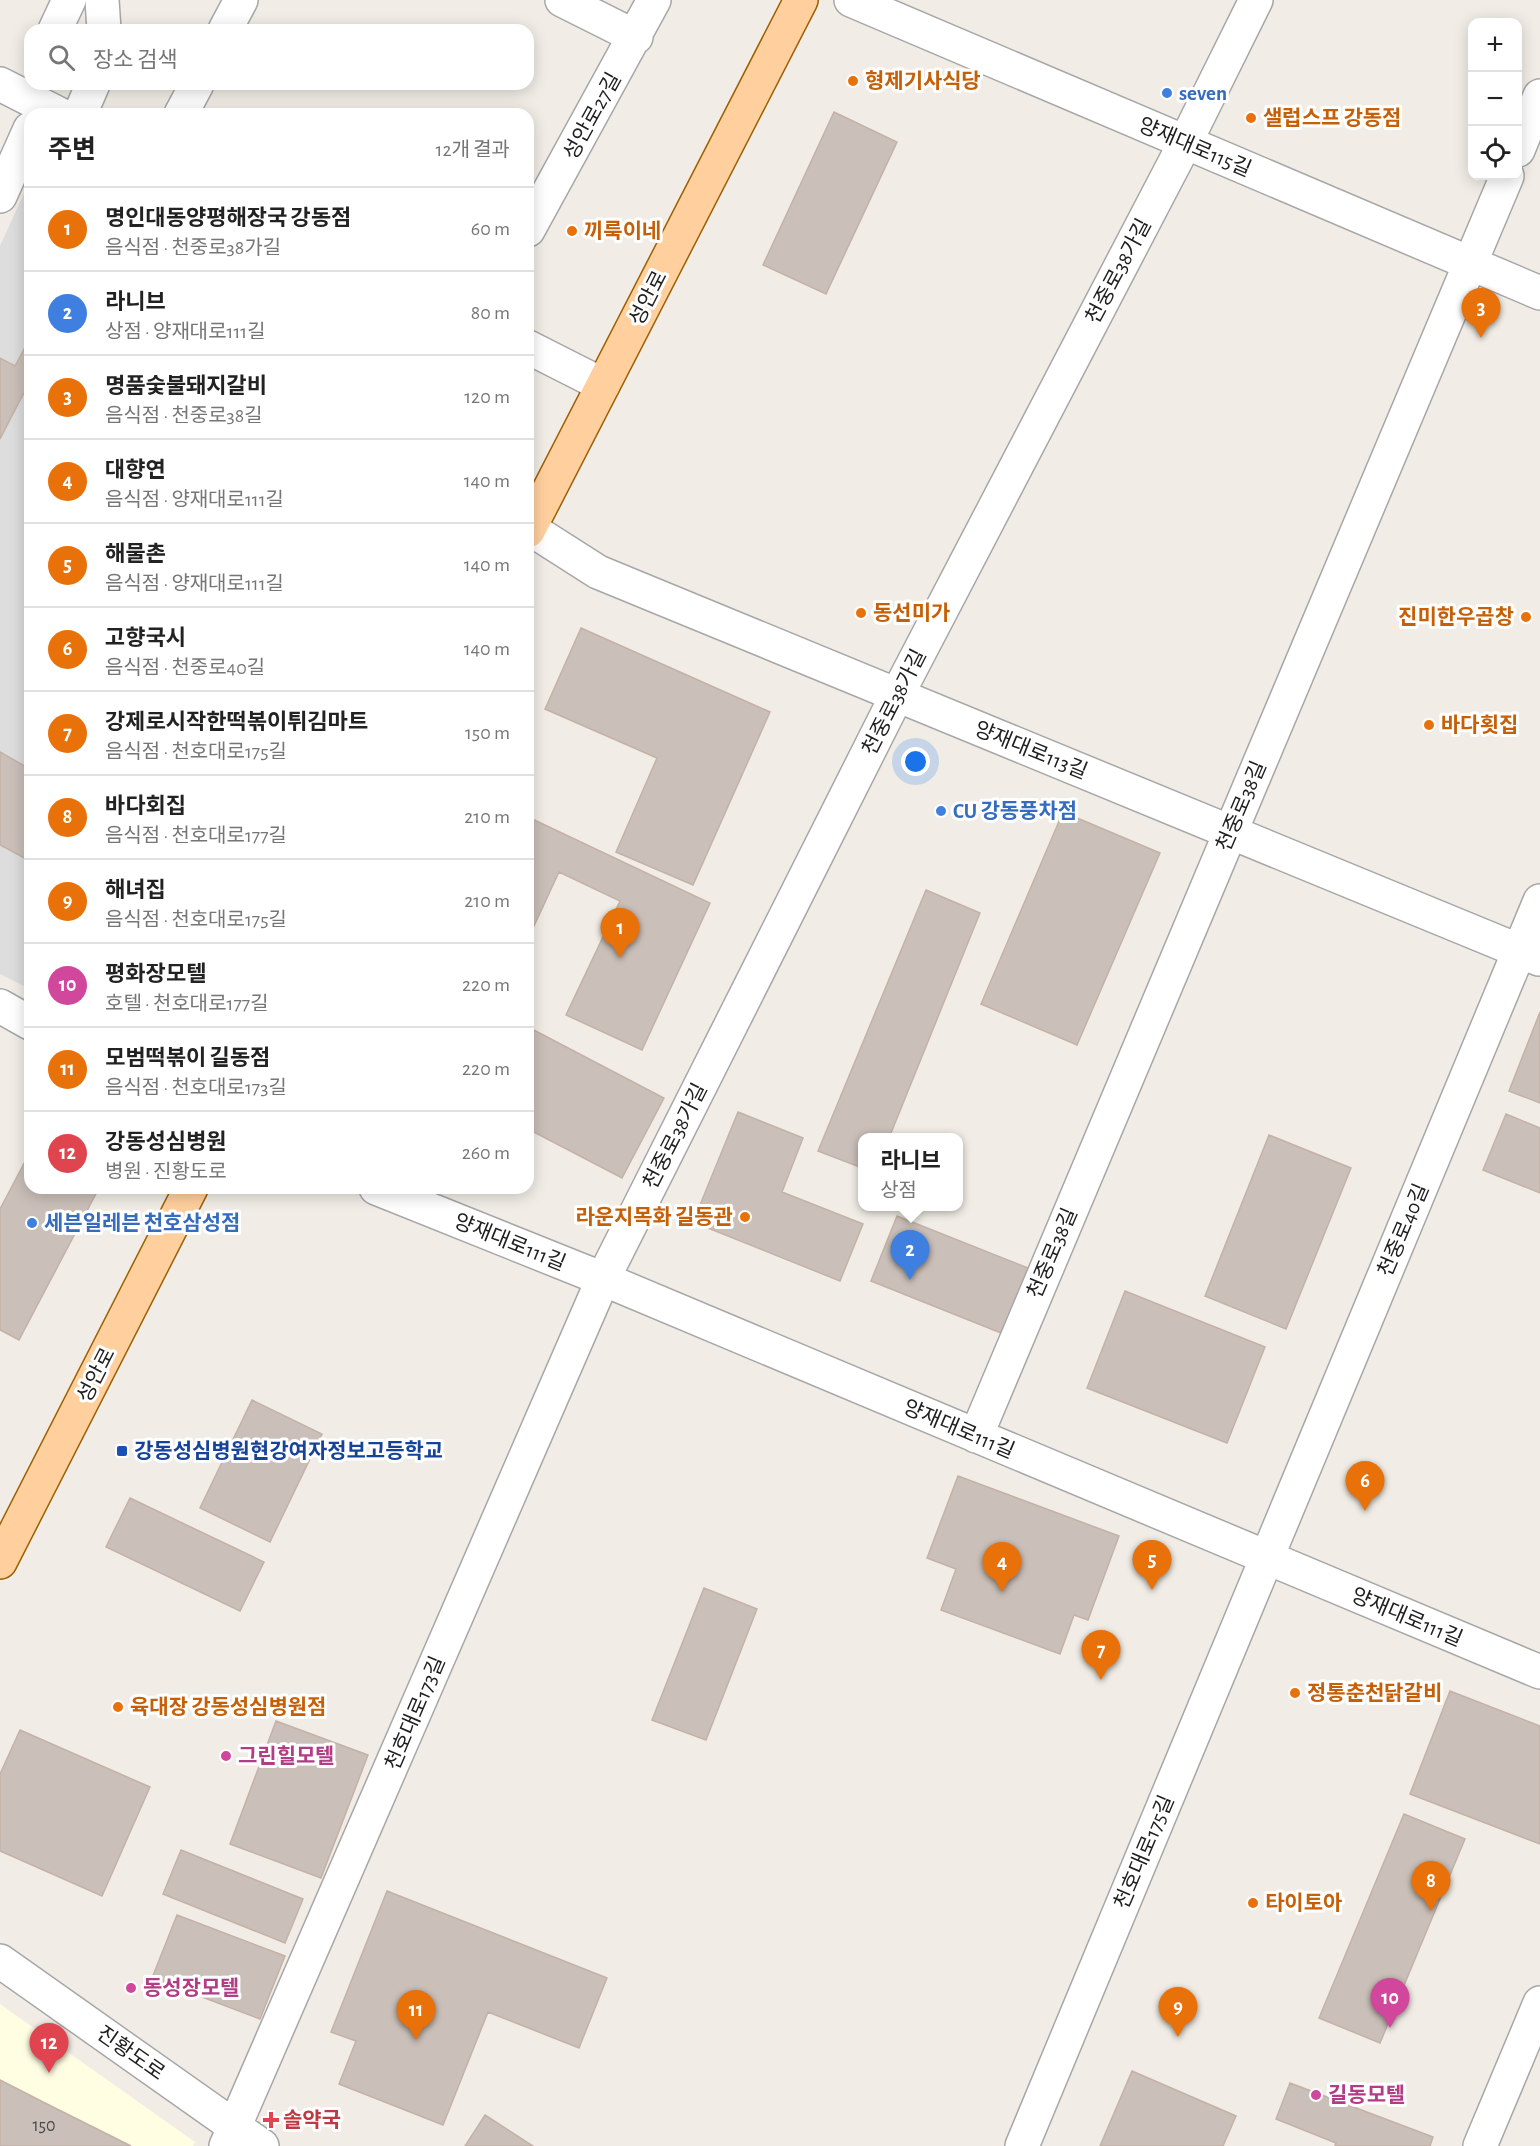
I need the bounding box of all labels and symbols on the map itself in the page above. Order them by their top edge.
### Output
street label: 성안로27길 [559,69,625,163]
place label: 형제기사식당 [865,70,981,92]
marker: 형제기사식당 [846,74,860,88]
place label: seven [1179,83,1227,104]
marker: seven [1160,86,1174,100]
place label: 샐럽스프 강동점 [1263,107,1401,129]
marker: 샐럽스프 강동점 [1244,111,1258,125]
street label: 양재대로115길 [1136,113,1254,181]
street label: 천중로38가길 [1081,215,1155,327]
place label: 끼룩이네 [584,220,661,242]
marker: 끼룩이네 [565,224,579,238]
street label: 성안로 [625,267,671,329]
pin: 3 [1462,288,1500,338]
place label: 동선미가 [873,602,950,624]
marker: 동선미가 [854,606,868,620]
place label: 진미한우곱창 [1398,606,1514,628]
marker: 진미한우곱창 [1519,610,1533,624]
street label: 천중로38가길 [858,646,930,758]
place label: 바다횟집 [1441,714,1518,736]
street label: 양재대로113길 [971,717,1091,783]
marker: 바다횟집 [1422,718,1436,732]
your location [901,747,930,776]
street label: 천중로38길 [1212,758,1270,854]
place label: CU 강동풍차점 [953,800,1077,822]
marker: CU 강동풍차점 [934,804,948,818]
pin: 1 [600,908,640,958]
street label: 천중로38가길 [639,1080,711,1192]
street label: 천중로40길 [1374,1180,1432,1280]
street label: 천중로38길 [1023,1205,1081,1301]
place label: 라운지목화 길동관 [575,1206,733,1228]
street label: 양재대로111길 [451,1210,569,1274]
marker: 라운지목화 길동관 [738,1210,752,1224]
place label: 세븐일레븐 천호삼성점 [44,1212,240,1234]
marker: 세븐일레븐 천호삼성점 [25,1216,39,1230]
pin: 2 [890,1230,930,1280]
street label: 성안로 [73,1344,119,1406]
street label: 양재대로111길 [900,1396,1018,1462]
place label: 강동성심병원현강여자정보고등학교 [134,1440,443,1462]
marker: 강동성심병원현강여자정보고등학교 [115,1444,129,1458]
pin: 6 [1346,1462,1384,1511]
pin: 5 [1132,1540,1172,1590]
pin: 4 [982,1542,1022,1592]
street label: 양재대로111길 [1348,1584,1466,1650]
pin: 7 [1082,1630,1120,1680]
street label: 천호대로173길 [381,1653,449,1773]
place label: 정통춘천닭갈비 [1307,1682,1442,1704]
marker: 정통춘천닭갈비 [1288,1686,1302,1700]
place label: 육대장 강동성심병원점 [130,1696,326,1718]
marker: 육대장 강동성심병원점 [111,1700,125,1714]
place label: 그린힐모텔 [238,1745,335,1767]
marker: 그린힐모텔 [219,1749,233,1763]
street label: 천호대로175길 [1110,1792,1178,1912]
pin: 8 [1412,1862,1450,1911]
place label: 타이토아 [1265,1892,1342,1914]
marker: 타이토아 [1246,1896,1260,1910]
place label: 동성장모텔 [143,1977,240,1999]
pin: 10 [1370,1978,1410,2028]
marker: 동성장모텔 [124,1981,138,1995]
pin: 9 [1158,1988,1198,2037]
pin: 11 [396,1990,436,2040]
street label: 진황도로 [93,2022,169,2084]
pin: 12 [29,2024,68,2073]
place label: 길동모텔 [1328,2084,1405,2106]
marker: 길동모텔 [1309,2088,1323,2102]
place label: 솔약국 [283,2109,341,2131]
marker: 솔약국 [264,2113,278,2127]
house number: 150 [32,2117,56,2135]

